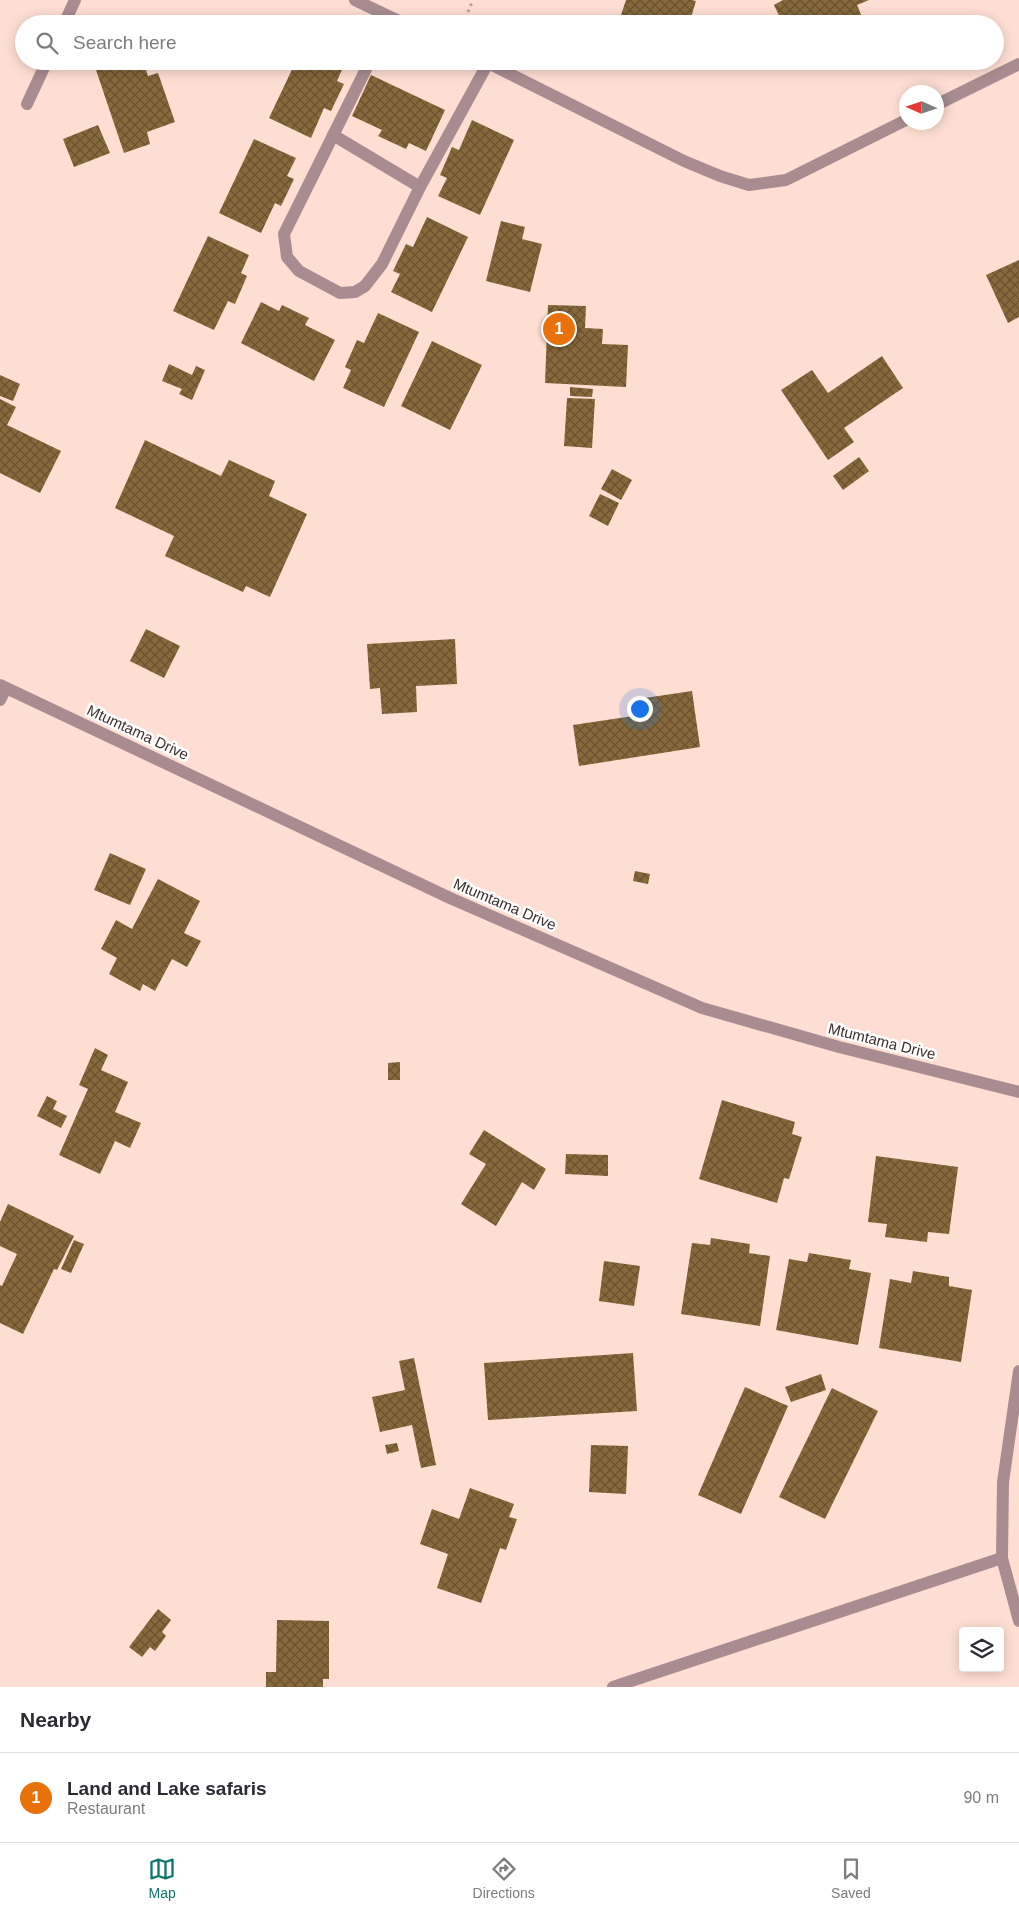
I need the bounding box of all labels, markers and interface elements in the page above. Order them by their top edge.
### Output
search box [15,15,1004,70]
icon: search [33,29,61,57]
text: Search here [73,32,177,53]
north arrow [899,85,944,130]
pin: 1 [543,310,575,348]
your location [627,696,653,722]
street label: Mtumtama Drive [85,701,191,763]
street label: Mtumtama Drive [451,875,559,933]
street label: Mtumtama Drive [827,1019,937,1063]
map controls [959,1627,1004,1672]
button: layers [959,1627,1004,1672]
text: Nearby [20,1708,91,1731]
text: Land and Lake safaris [67,1778,267,1799]
text: 1 [32,1789,40,1806]
text: 90 m [963,1789,999,1806]
text: Restaurant [67,1800,145,1817]
tab: Map [148,1855,176,1901]
tab: Directions [473,1855,535,1901]
tab: Saved [831,1855,871,1901]

